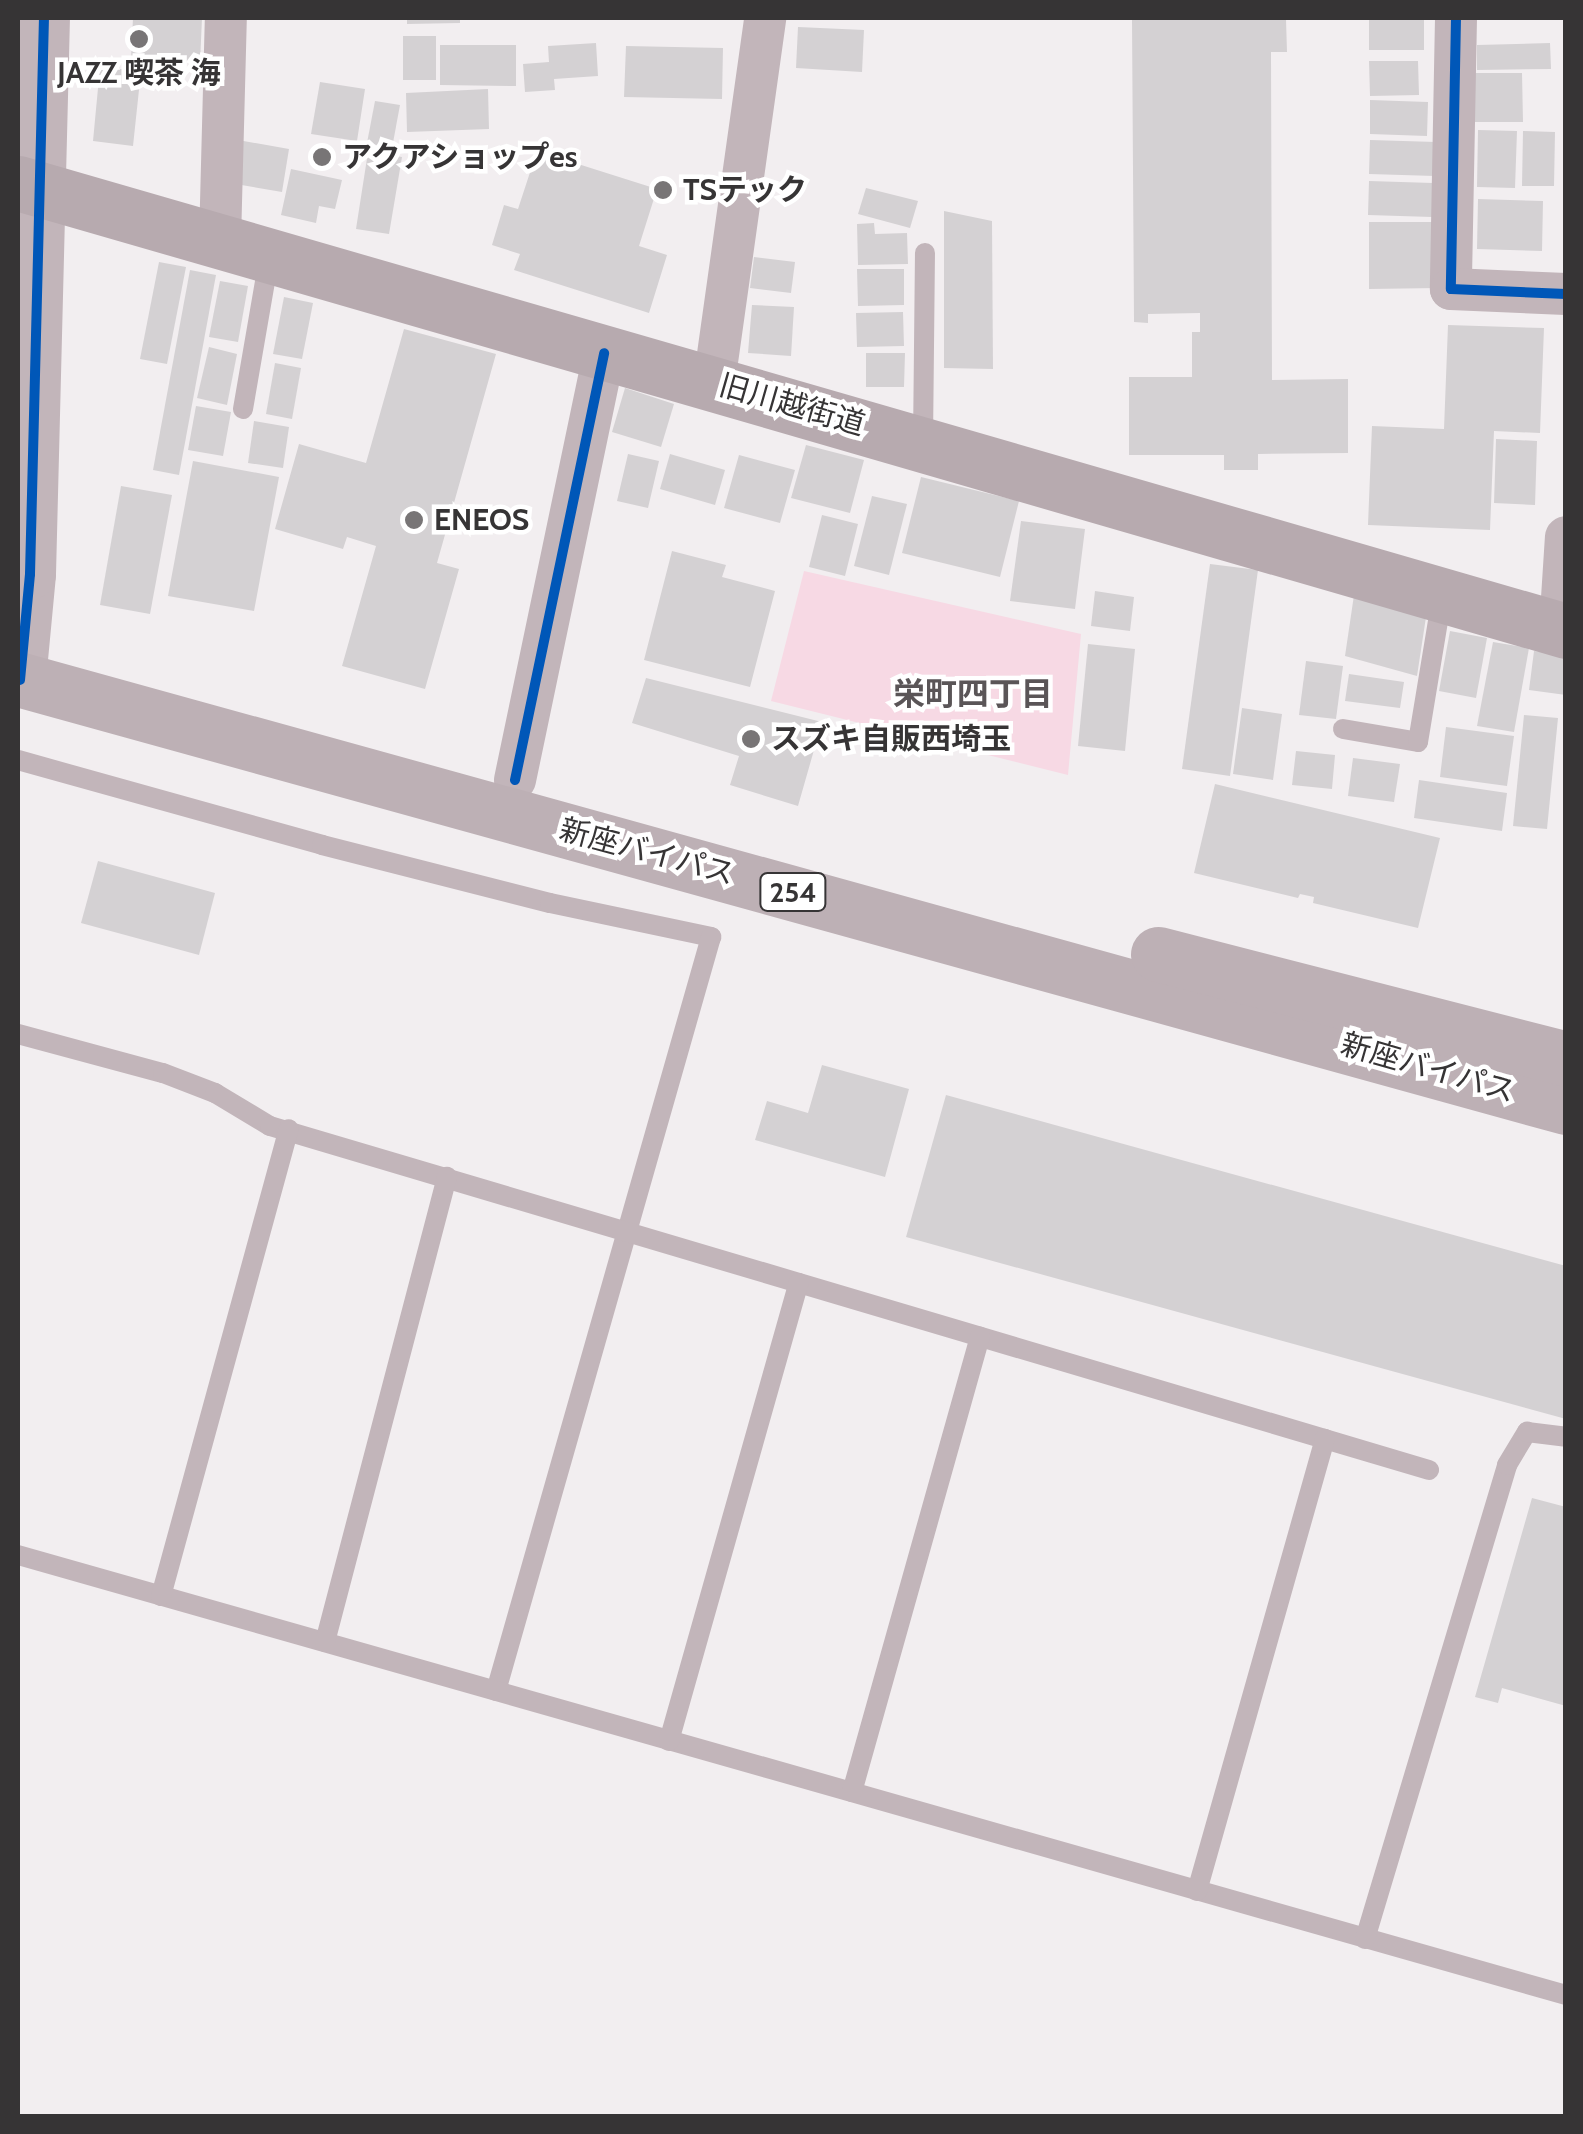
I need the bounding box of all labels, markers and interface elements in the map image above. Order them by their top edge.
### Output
marker: JAZZ 喫茶 海 [128,28,150,50]
place label: JAZZ 喫茶 海 [57,55,221,91]
place label: アクアショップes [342,139,580,175]
marker: アクアショップes [311,146,333,168]
place label: TSテック [683,172,807,208]
marker: TSテック [652,179,674,201]
street label: 旧川越街道 [715,367,869,443]
place label: ENEOS [434,502,529,538]
marker: ENEOS [403,509,425,531]
district label: 栄町四丁目 [893,675,1053,713]
place label: スズキ自販西埼玉 [771,721,1011,757]
marker: スズキ自販西埼玉 [740,728,762,750]
street label: 新座バイパス [555,811,739,893]
road number: 254 [758,869,828,915]
street label: 新座バイパス [1337,1026,1519,1110]

